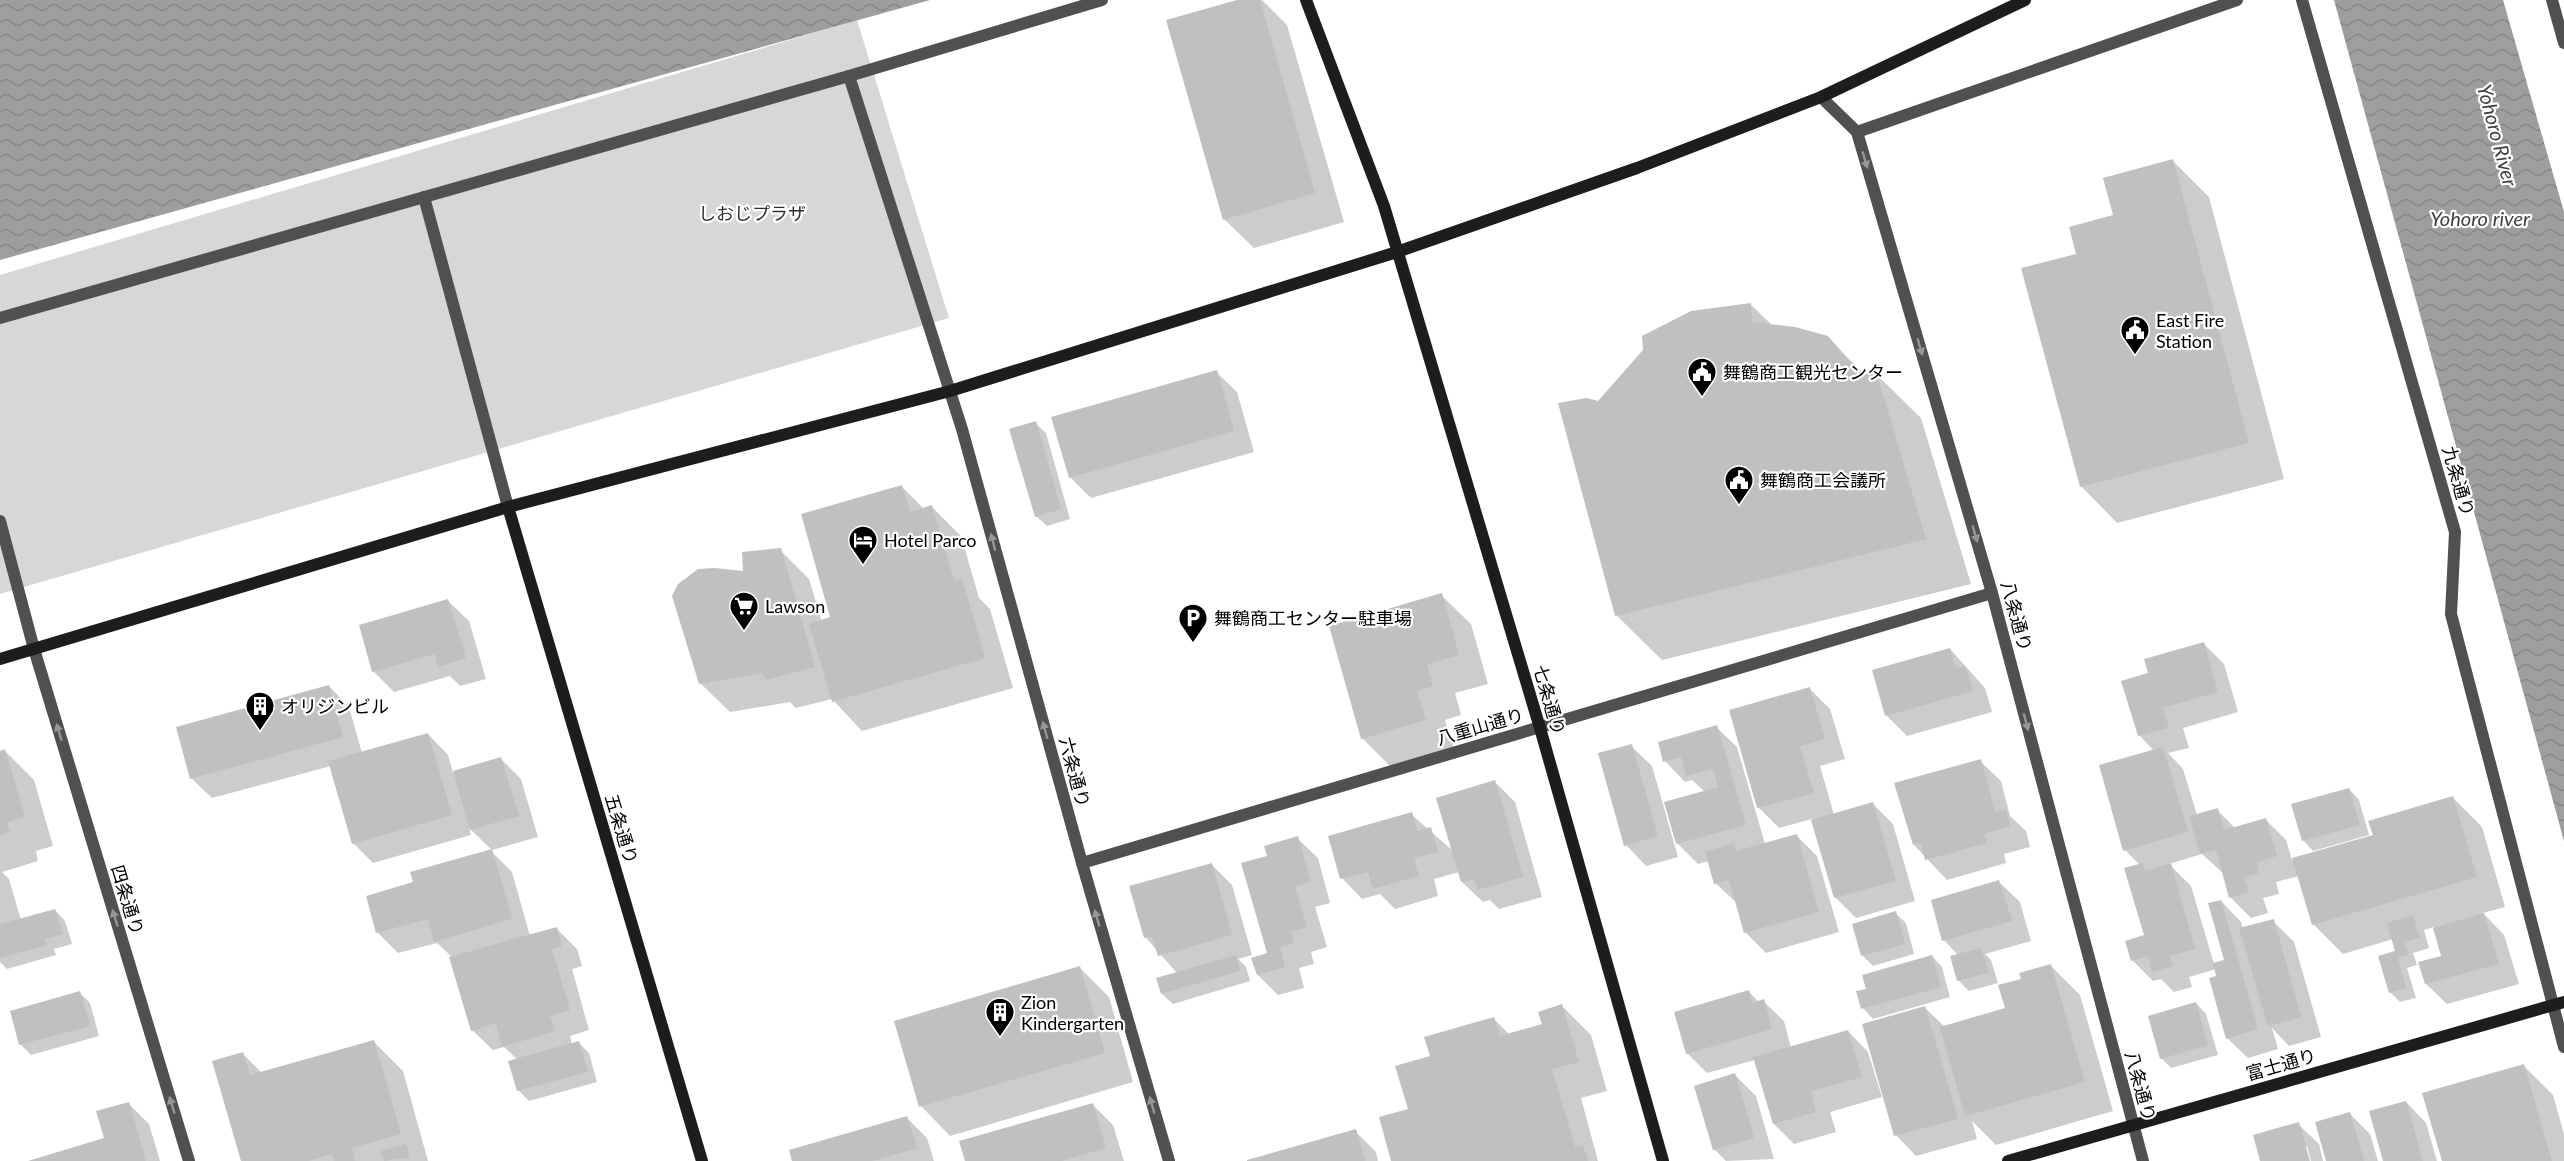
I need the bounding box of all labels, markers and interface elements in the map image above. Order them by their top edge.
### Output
water label: Yohoro River [2473,81,2523,190]
one-way arrow [1861,151,1871,169]
park label: しおじプラザ [698,202,806,224]
water label: Yohoro river [2430,206,2531,230]
place label: East Fire Station [2156,309,2224,352]
public building icon: East Fire Station [2119,314,2151,356]
one-way arrow [1916,338,1925,356]
public building icon: 舞鶴商工観光センター [1686,356,1718,398]
place label: 舞鶴商工観光センター [1723,361,1903,383]
street label: 九条通り [2439,443,2479,519]
public building icon: 舞鶴商工会議所 [1723,464,1755,506]
place label: 舞鶴商工会議所 [1760,469,1886,491]
hotel icon: Hotel Parco [847,524,879,566]
one-way arrow [1971,525,1980,543]
place label: Hotel Parco [884,529,977,551]
one-way arrow [988,533,997,551]
street label: 八条通り [1997,578,2037,654]
supermarket icon: Lawson [728,590,760,632]
place label: Lawson [765,595,825,617]
parking icon: 舞鶴商工センター駐車場 [1177,602,1209,644]
place label: 舞鶴商工センター駐車場 [1214,607,1412,629]
street label: 七条通り [1530,662,1570,738]
building icon: オリジンビル [244,690,276,732]
place label: オリジンビル [281,695,389,717]
street label: 八重山通り [1434,703,1526,749]
one-way arrow [2022,713,2032,731]
one-way arrow [1040,721,1049,739]
one-way arrow [54,723,63,741]
street label: 六条通り [1055,734,1095,810]
street label: 五条通り [601,791,643,867]
street label: 四条通り [107,862,149,938]
one-way arrow [110,909,119,927]
one-way arrow [1092,909,1101,927]
place label: Zion Kindergarten [1021,991,1124,1034]
building icon: Zion Kindergarten [984,996,1016,1038]
street label: 富士通り [2243,1044,2319,1084]
street label: 八条通り [2121,1048,2161,1124]
one-way arrow [167,1096,176,1114]
one-way arrow [1147,1096,1156,1114]

